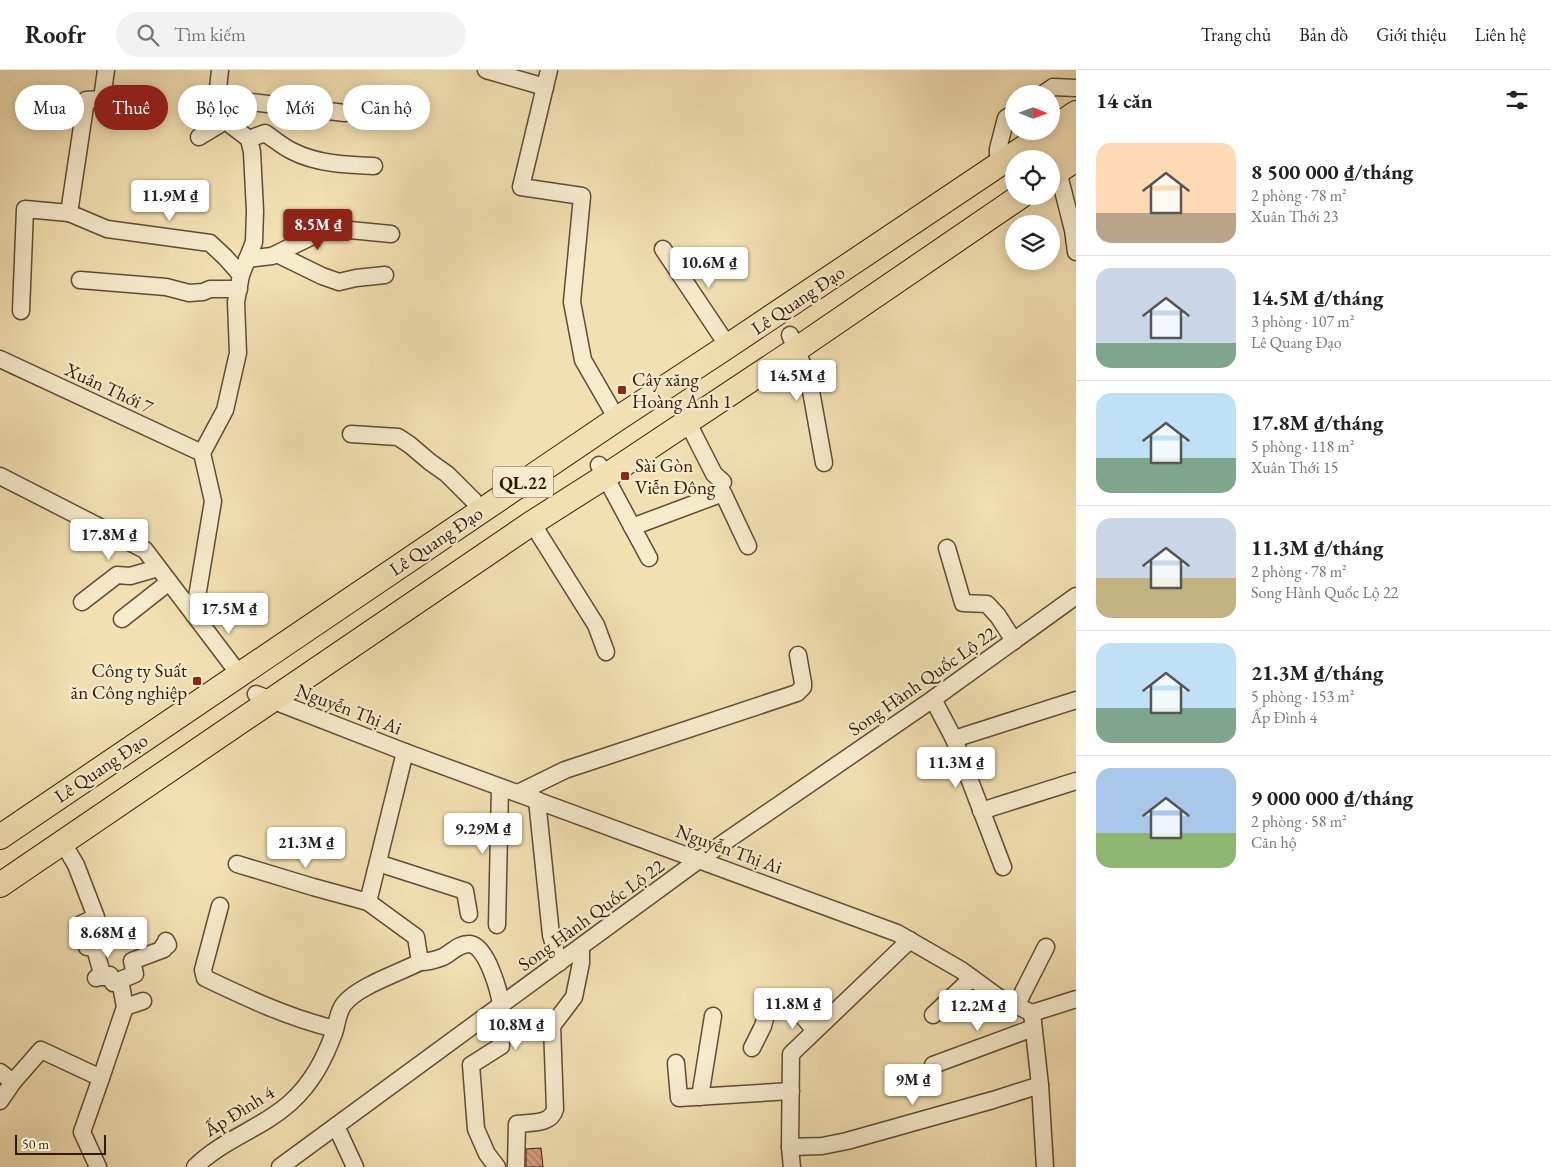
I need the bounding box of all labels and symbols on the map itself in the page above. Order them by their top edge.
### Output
north arrow [1005,85,1060,140]
pin: 11.9M ₫ [124,180,216,222]
pin: 8.5M ₫ [277,208,359,251]
pin: 10.6M ₫ [663,246,755,289]
street label: Lê Quang Đạo [746,259,850,341]
street label: Xuân Thới 7 [60,356,158,420]
pin: 14.5M ₫ [751,360,843,402]
place label: Cây xăng Hoàng Anh 1 [632,367,732,414]
marker: Cây xăng Hoàng Anh 1 [616,384,628,396]
place label: Sài Gòn Viễn Đông [635,453,716,500]
road number: QL.22 [493,467,553,498]
marker: Sài Gòn Viễn Đông [619,470,631,482]
street label: Lê Quang Đạo [384,500,488,582]
pin: 17.8M ₫ [63,518,155,561]
pin: 17.5M ₫ [183,592,275,635]
street label: Song Hành Quốc Lộ 22 [843,621,1001,741]
place label: Công ty Suất ăn Công nghiệp [71,658,187,705]
marker: Công ty Suất ăn Công nghiệp [191,675,203,687]
street label: Nguyễn Thị Ai [293,677,406,741]
street label: Lê Quang Đạo [49,727,153,809]
pin: 11.3M ₫ [910,746,1002,789]
pin: 9.29M ₫ [437,812,529,855]
street label: Nguyễn Thị Ai [672,818,786,880]
pin: 21.3M ₫ [260,826,352,869]
street label: Song Hành Quốc Lộ 22 [513,853,669,977]
pin: 8.68M ₫ [62,916,154,959]
pin: 11.8M ₫ [747,988,839,1030]
pin: 12.2M ₫ [932,990,1024,1032]
pin: 10.8M ₫ [470,1008,562,1051]
pin: 9M ₫ [883,1064,943,1106]
street label: Ấp Đình 4 [198,1079,280,1143]
scale bar [15,1132,106,1155]

